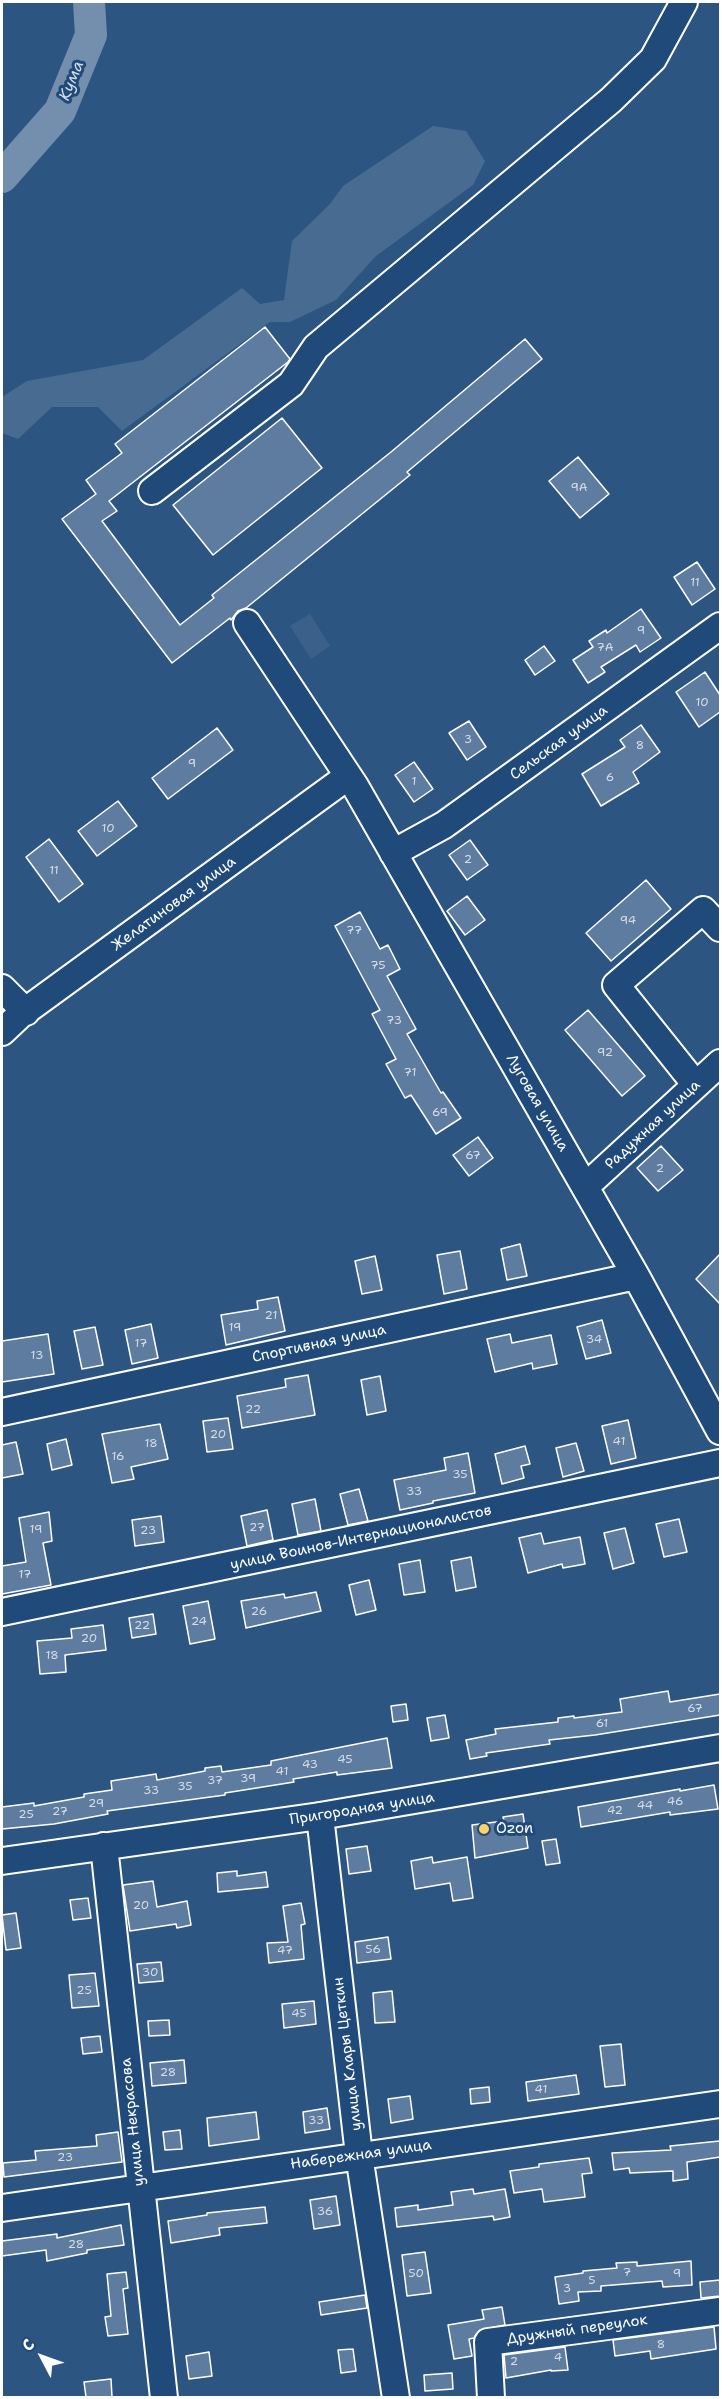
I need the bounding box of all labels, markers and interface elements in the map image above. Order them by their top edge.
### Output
water label: Кума [55,58,89,104]
house number: 9А [570,481,588,495]
house number: 11 [690,576,700,590]
house number: 9 [637,624,645,638]
house number: 7А [596,641,614,655]
house number: 10 [695,696,709,710]
street label: Сельская улица [507,702,611,784]
house number: 3 [464,733,472,747]
house number: 8 [636,739,644,753]
house number: 9 [188,757,196,771]
house number: 6 [606,771,614,785]
house number: 1 [411,775,417,789]
house number: 10 [101,822,115,836]
street label: Желатиновая улица [108,853,240,955]
house number: 2 [464,853,472,867]
house number: 11 [49,864,59,878]
house number: 94 [620,914,636,928]
house number: 77 [346,924,362,938]
house number: 75 [370,959,386,973]
house number: 73 [386,1014,402,1028]
house number: 92 [597,1046,613,1060]
street label: Луговая улица [502,1051,572,1155]
house number: 71 [404,1066,416,1080]
street label: Радужная улица [602,1076,704,1174]
house number: 69 [432,1106,448,1120]
house number: 67 [465,1149,481,1163]
house number: 2 [656,1162,664,1176]
house number: 21 [265,1309,277,1323]
house number: 19 [229,1321,241,1335]
street label: Спортивная улица [250,1321,388,1367]
house number: 34 [586,1333,602,1347]
house number: 17 [135,1337,147,1351]
house number: 13 [31,1349,43,1363]
house number: 22 [245,1403,261,1417]
house number: 20 [210,1428,226,1442]
house number: 41 [613,1435,625,1449]
house number: 18 [144,1437,158,1451]
house number: 16 [111,1450,125,1464]
house number: 35 [452,1468,468,1482]
house number: 33 [406,1485,422,1499]
street label: улица Воинов-Интернационалистов [229,1501,493,1575]
house number: 27 [249,1521,265,1535]
house number: 19 [30,1523,42,1537]
house number: 23 [140,1524,156,1538]
house number: 17 [19,1568,31,1582]
house number: 26 [251,1605,267,1619]
house number: 24 [191,1615,207,1629]
house number: 22 [134,1619,150,1633]
house number: 20 [81,1632,97,1646]
house number: 18 [45,1649,59,1663]
house number: 67 [687,1702,703,1716]
house number: 61 [596,1717,608,1731]
house number: 45 [337,1753,353,1767]
house number: 43 [302,1758,318,1772]
house number: 41 [276,1765,288,1779]
house number: 39 [240,1772,256,1786]
house number: 37 [207,1774,223,1788]
house number: 35 [177,1780,193,1794]
house number: 33 [143,1784,159,1798]
street label: Пригородная улица [288,1789,436,1829]
house number: 46 [667,1795,683,1809]
house number: 29 [88,1797,104,1811]
house number: 44 [637,1799,653,1813]
house number: 42 [607,1804,623,1818]
house number: 27 [52,1805,68,1819]
house number: 25 [18,1808,34,1822]
place label: Ozon [496,1820,533,1838]
marker: Ozon [477,1822,491,1836]
house number: 20 [133,1899,149,1913]
house number: 56 [365,1943,381,1957]
house number: 47 [277,1944,293,1958]
house number: 30 [142,1966,158,1980]
street label: улица Клары Цеткин [330,1976,366,2132]
house number: 25 [76,1984,92,1998]
house number: 45 [291,2007,307,2021]
street label: улица Некрасова [117,2057,149,2187]
house number: 28 [160,2066,176,2080]
house number: 41 [535,2083,547,2097]
house number: 33 [308,2114,324,2128]
street label: Набережная улица [289,2136,433,2174]
house number: 23 [57,2151,73,2165]
house number: 36 [317,2205,333,2219]
house number: 28 [68,2238,84,2252]
house number: 7 [623,2266,631,2280]
house number: 50 [408,2267,424,2281]
house number: 9 [673,2267,681,2281]
house number: 5 [588,2274,596,2288]
house number: 3 [563,2282,571,2296]
street label: Дружный переулок [505,2311,649,2349]
north arrow [12,2327,72,2387]
text: С [17,2334,39,2355]
house number: 8 [657,2338,665,2352]
house number: 4 [554,2351,562,2365]
house number: 2 [510,2355,518,2369]

